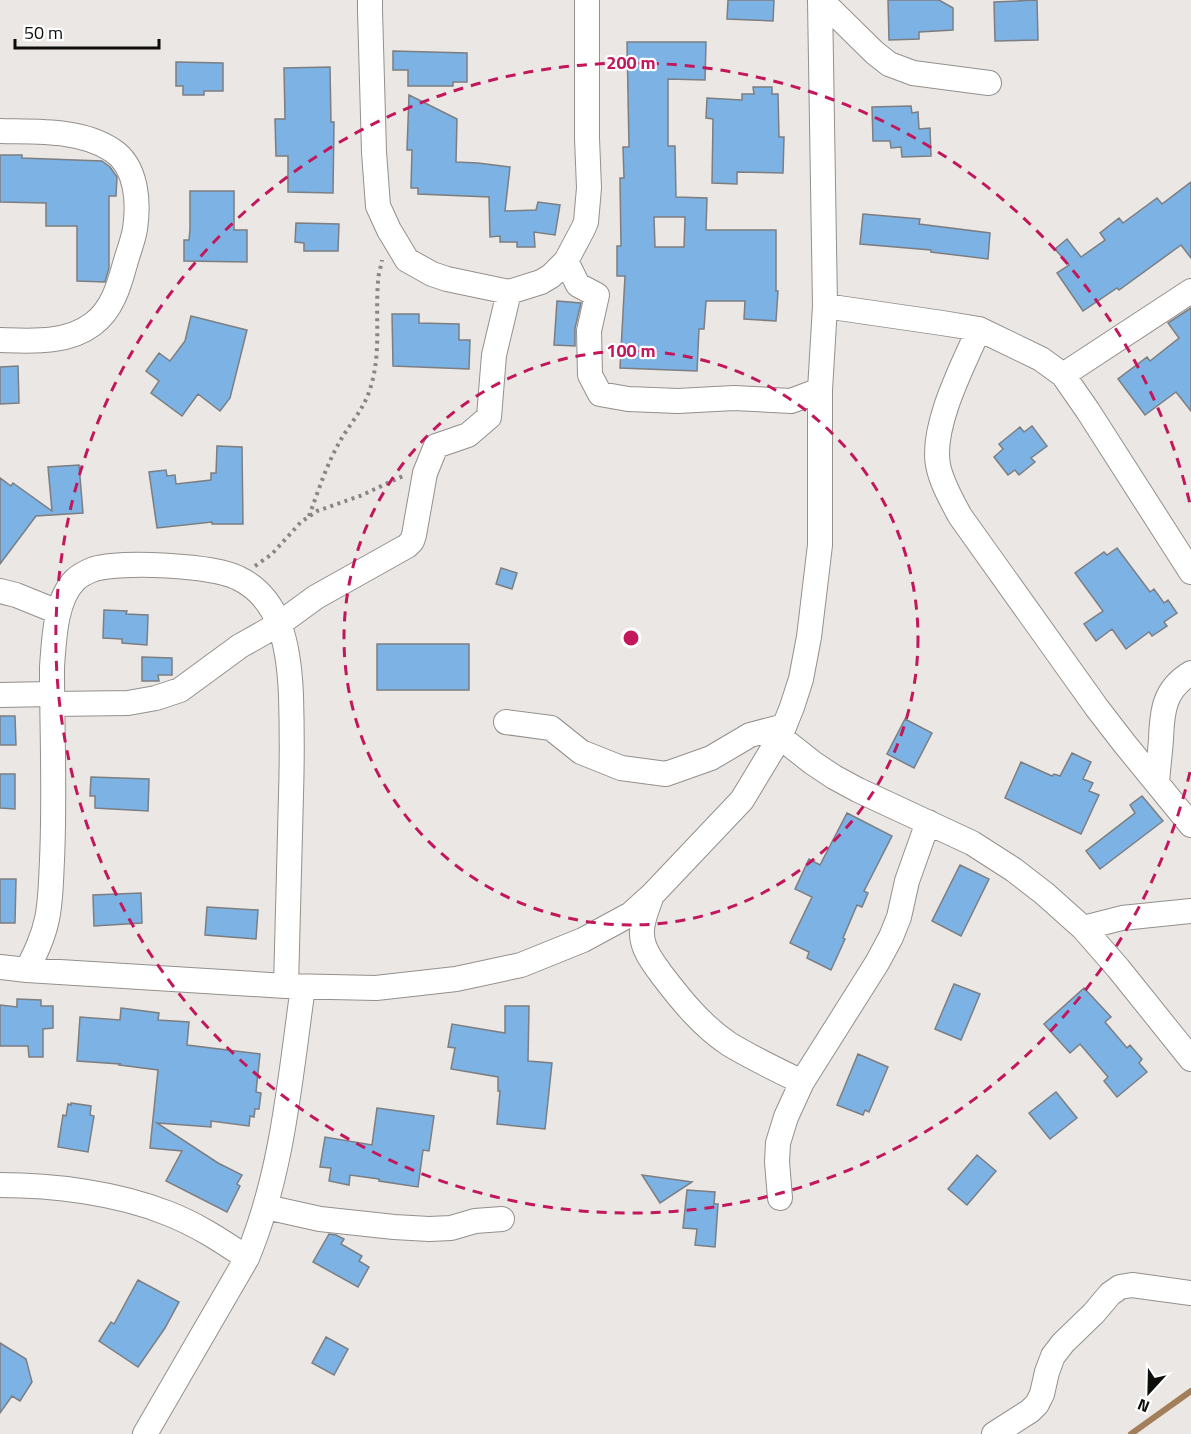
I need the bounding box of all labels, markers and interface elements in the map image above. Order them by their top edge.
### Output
scale bar [15,12,159,50]
text: 50 m [24,19,63,46]
text: 200 m [606,49,656,76]
text: 100 m [606,337,656,364]
centre of rings [621,628,641,648]
north arrow [1119,1362,1179,1422]
text: N [1134,1393,1153,1419]

